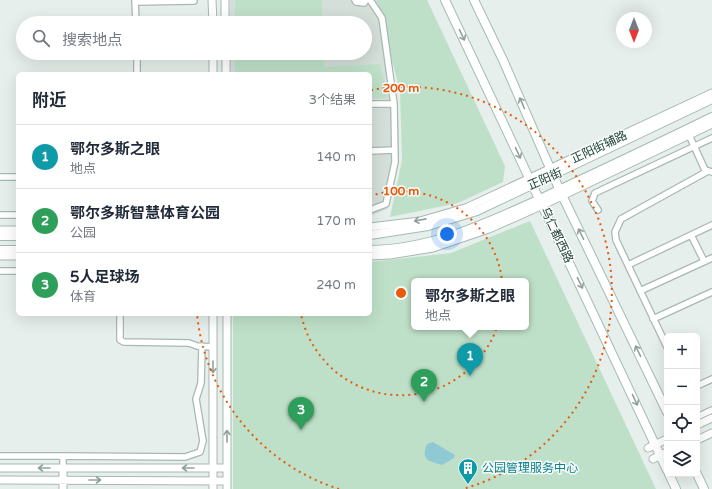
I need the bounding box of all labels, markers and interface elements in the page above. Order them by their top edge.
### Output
north arrow [616,12,652,48]
search box [16,16,372,60]
icon: search [30,27,52,49]
one-way arrow [459,29,466,41]
text: 搜索地点 [62,31,122,49]
text: 200 m [383,81,419,95]
text: 附近 [32,90,66,111]
text: 3个结果 [309,92,356,108]
one-way arrow [518,97,525,109]
street label: 正阳街辅路 [569,128,629,166]
text: 鄂尔多斯之眼 [70,140,160,158]
one-way arrow [515,146,522,158]
text: 1 [41,149,49,165]
text: 140 m [316,149,356,165]
text: 地点 [70,161,96,177]
street label: 正阳街 [526,166,564,192]
text: 100 m [383,184,419,198]
text: 鄂尔多斯智慧体育公园 [70,204,220,222]
street label: 乌仁都西路 [538,205,576,265]
text: 2 [41,213,49,229]
text: 170 m [316,213,356,229]
one-way arrow [414,217,427,225]
your location [437,224,457,244]
text: 公园 [70,225,96,241]
one-way arrow [577,229,584,241]
text: 5人足球场 [70,268,139,286]
one-way arrow [577,276,584,288]
text: 3 [41,277,49,293]
text: 240 m [316,277,356,293]
popup [411,278,529,330]
centre of rings [394,286,408,300]
text: 鄂尔多斯之眼 [425,287,515,305]
text: 体育 [70,289,96,305]
text: 地点 [425,308,451,324]
map controls [664,333,700,477]
button: + [664,333,700,369]
pin: 1 [457,343,483,376]
one-way arrow [634,346,641,358]
one-way arrow [209,360,217,373]
pin: 2 [411,369,437,402]
button: − [664,369,700,405]
one-way arrow [632,394,639,406]
pin: 3 [288,397,314,430]
button: locate [664,405,700,441]
one-way arrow [223,430,231,443]
button: layers [664,441,700,477]
building icon: 公园管理服务中心 [457,457,479,485]
place label: 公园管理服务中心 [482,461,578,475]
one-way arrow [38,464,51,472]
one-way arrow [182,464,195,472]
one-way arrow [88,477,101,484]

